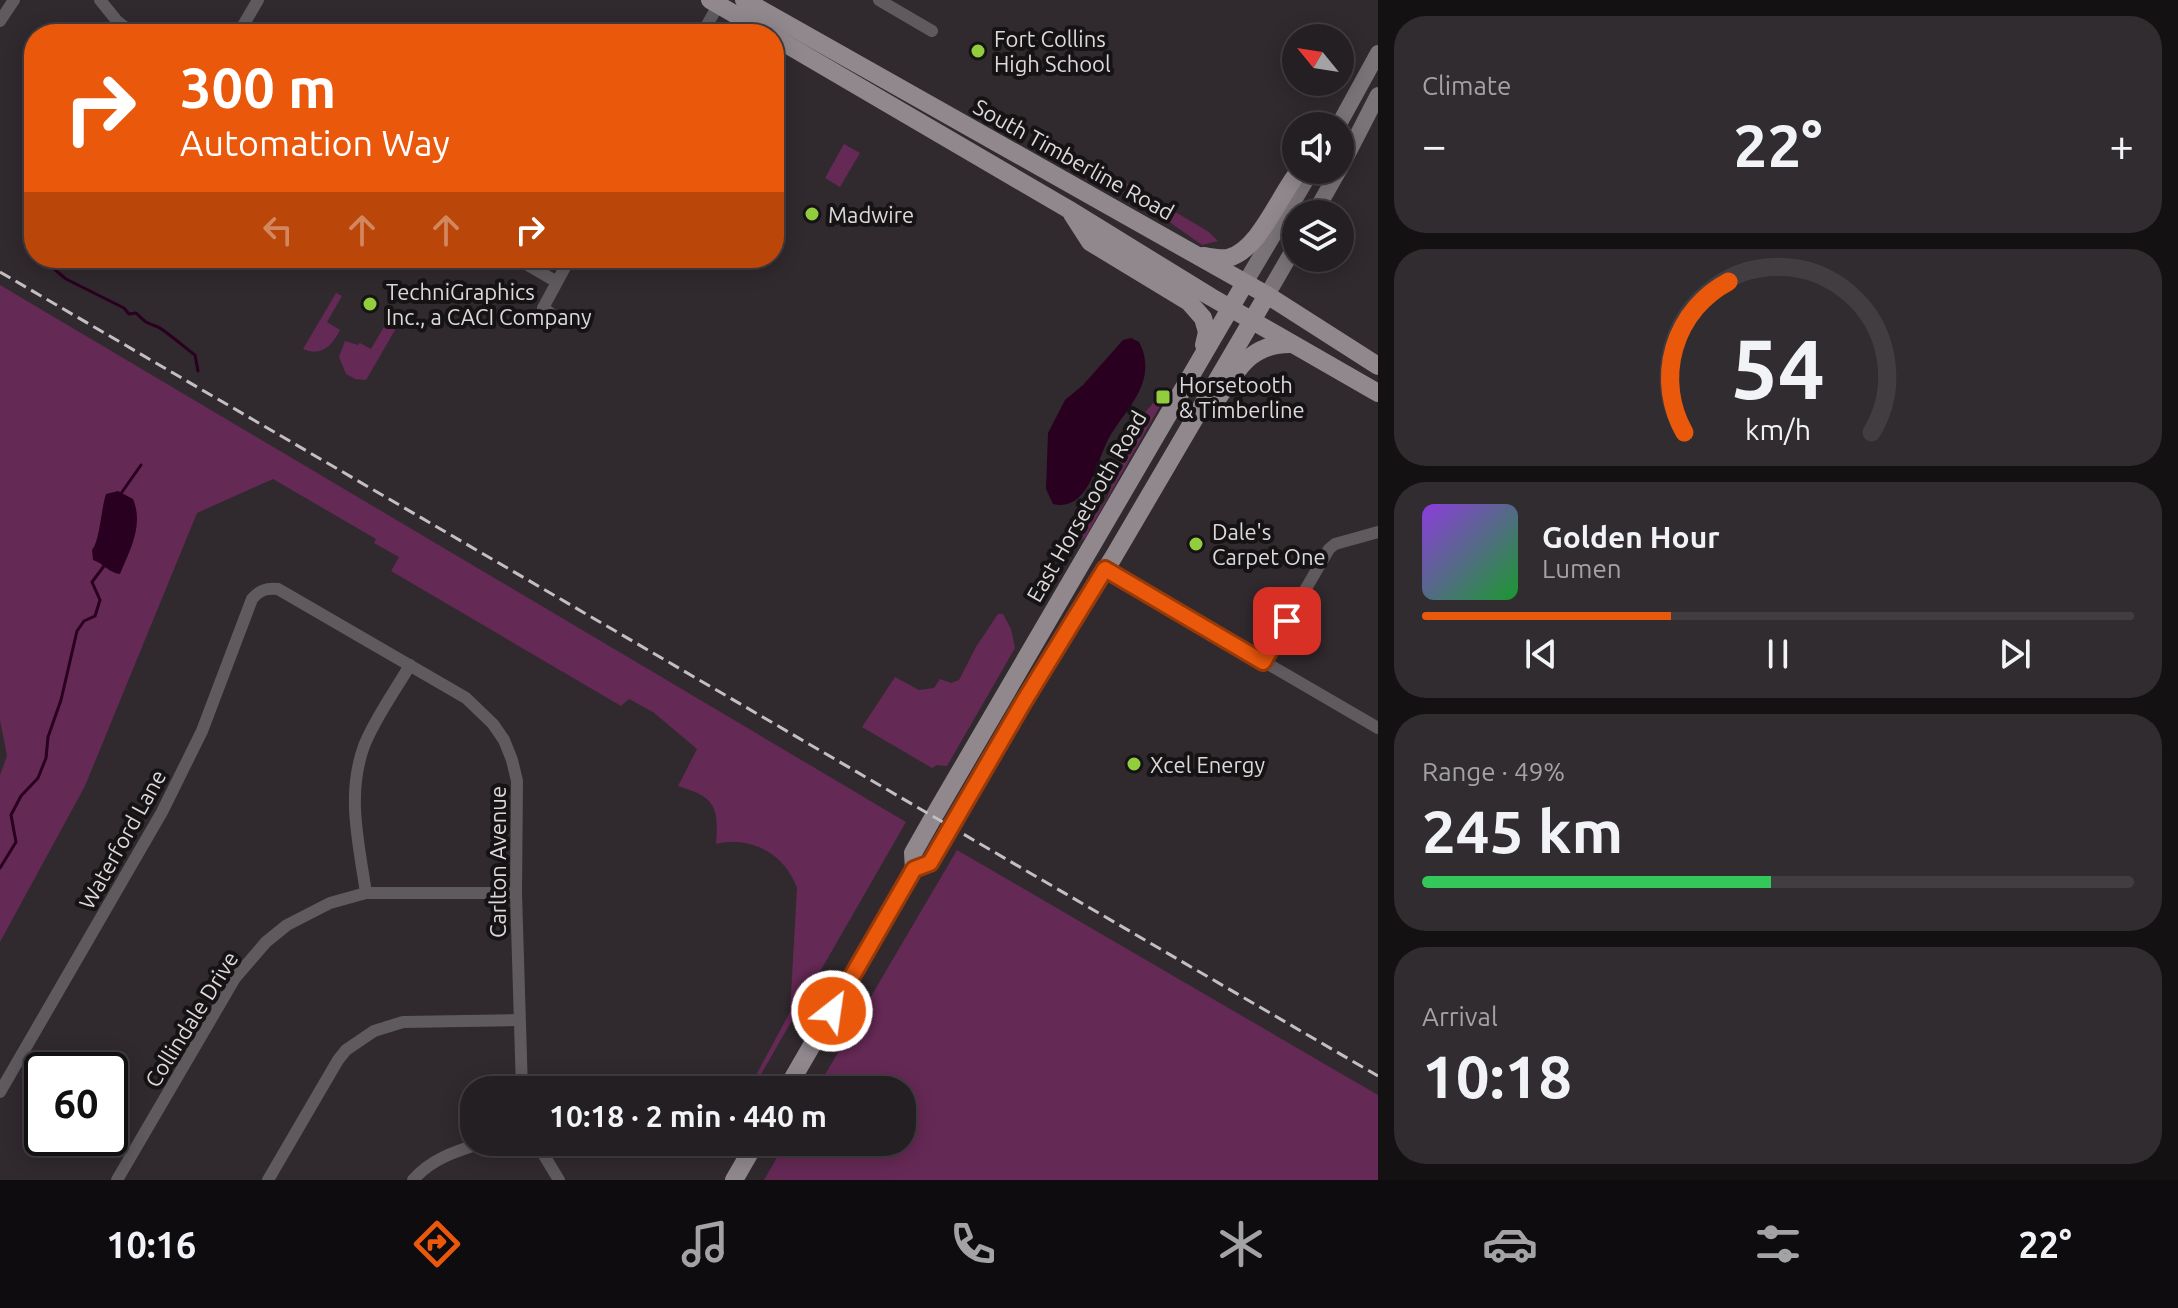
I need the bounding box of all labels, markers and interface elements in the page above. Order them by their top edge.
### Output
north arrow [1282,24,1354,96]
map controls [1282,24,1354,272]
place label: Fort Collins High School [994,26,1111,76]
marker: Fort Collins High School [969,42,987,60]
icon: right [48,56,152,160]
text: 300 m [180,56,336,119]
text: Climate [1422,71,1511,100]
street label: South Timberline Road [969,93,1179,225]
text: 22° [1734,111,1822,178]
button: sound [1282,112,1354,184]
text: − [1422,120,1447,169]
text: + [2109,120,2134,169]
text: Automation Way [180,122,450,163]
button: layers [1282,200,1354,272]
place label: Madwire [828,202,914,227]
marker: Madwire [803,205,821,223]
icon: left [256,208,300,252]
icon: ahead [340,208,384,252]
icon: ahead [424,208,468,252]
icon: right [508,208,552,252]
place label: TechniGraphics Inc., a CACI Company [386,279,592,329]
marker: TechniGraphics Inc., a CACI Company [361,295,379,313]
text: 54 [1731,321,1825,415]
place label: Horsetooth & Timberline [1179,372,1305,422]
marker: Horsetooth & Timberline [1154,388,1172,406]
street label: East Horsetooth Road [1021,406,1151,606]
text: km/h [1745,413,1811,445]
place label: Dale's Carpet One [1212,519,1326,569]
text: Golden Hour [1542,520,1720,554]
marker: Dale's Carpet One [1187,535,1205,553]
text: Lumen [1542,554,1622,583]
pin [1253,587,1321,655]
icon: arrive [1265,599,1309,643]
icon: previous [1519,632,1563,676]
icon: pause [1756,632,1800,676]
icon: next [1993,632,2037,676]
place label: Xcel Energy [1150,752,1265,777]
marker: Xcel Energy [1125,755,1143,773]
text: Range · 49% [1422,757,1565,786]
street label: Waterford Lane [73,765,171,913]
street label: Carlton Avenue [485,786,510,938]
text: 245 km [1422,797,1623,864]
street label: Collindale Drive [139,947,243,1091]
position arrow [790,969,874,1053]
text: Arrival [1422,1002,1498,1031]
text: 10:18 [1422,1042,1572,1109]
speed limit sign: 60 [24,1052,128,1156]
text: 10:18 · 2 min · 440 m [549,1099,827,1133]
icon: directions [409,1216,465,1272]
icon: music [677,1216,733,1272]
icon: phone [945,1216,1001,1272]
icon: climate [1213,1216,1269,1272]
icon: car [1482,1216,1538,1272]
icon: filters [1750,1216,1806,1272]
text: 10:16 [106,1224,196,1265]
text: 22° [2018,1224,2072,1265]

